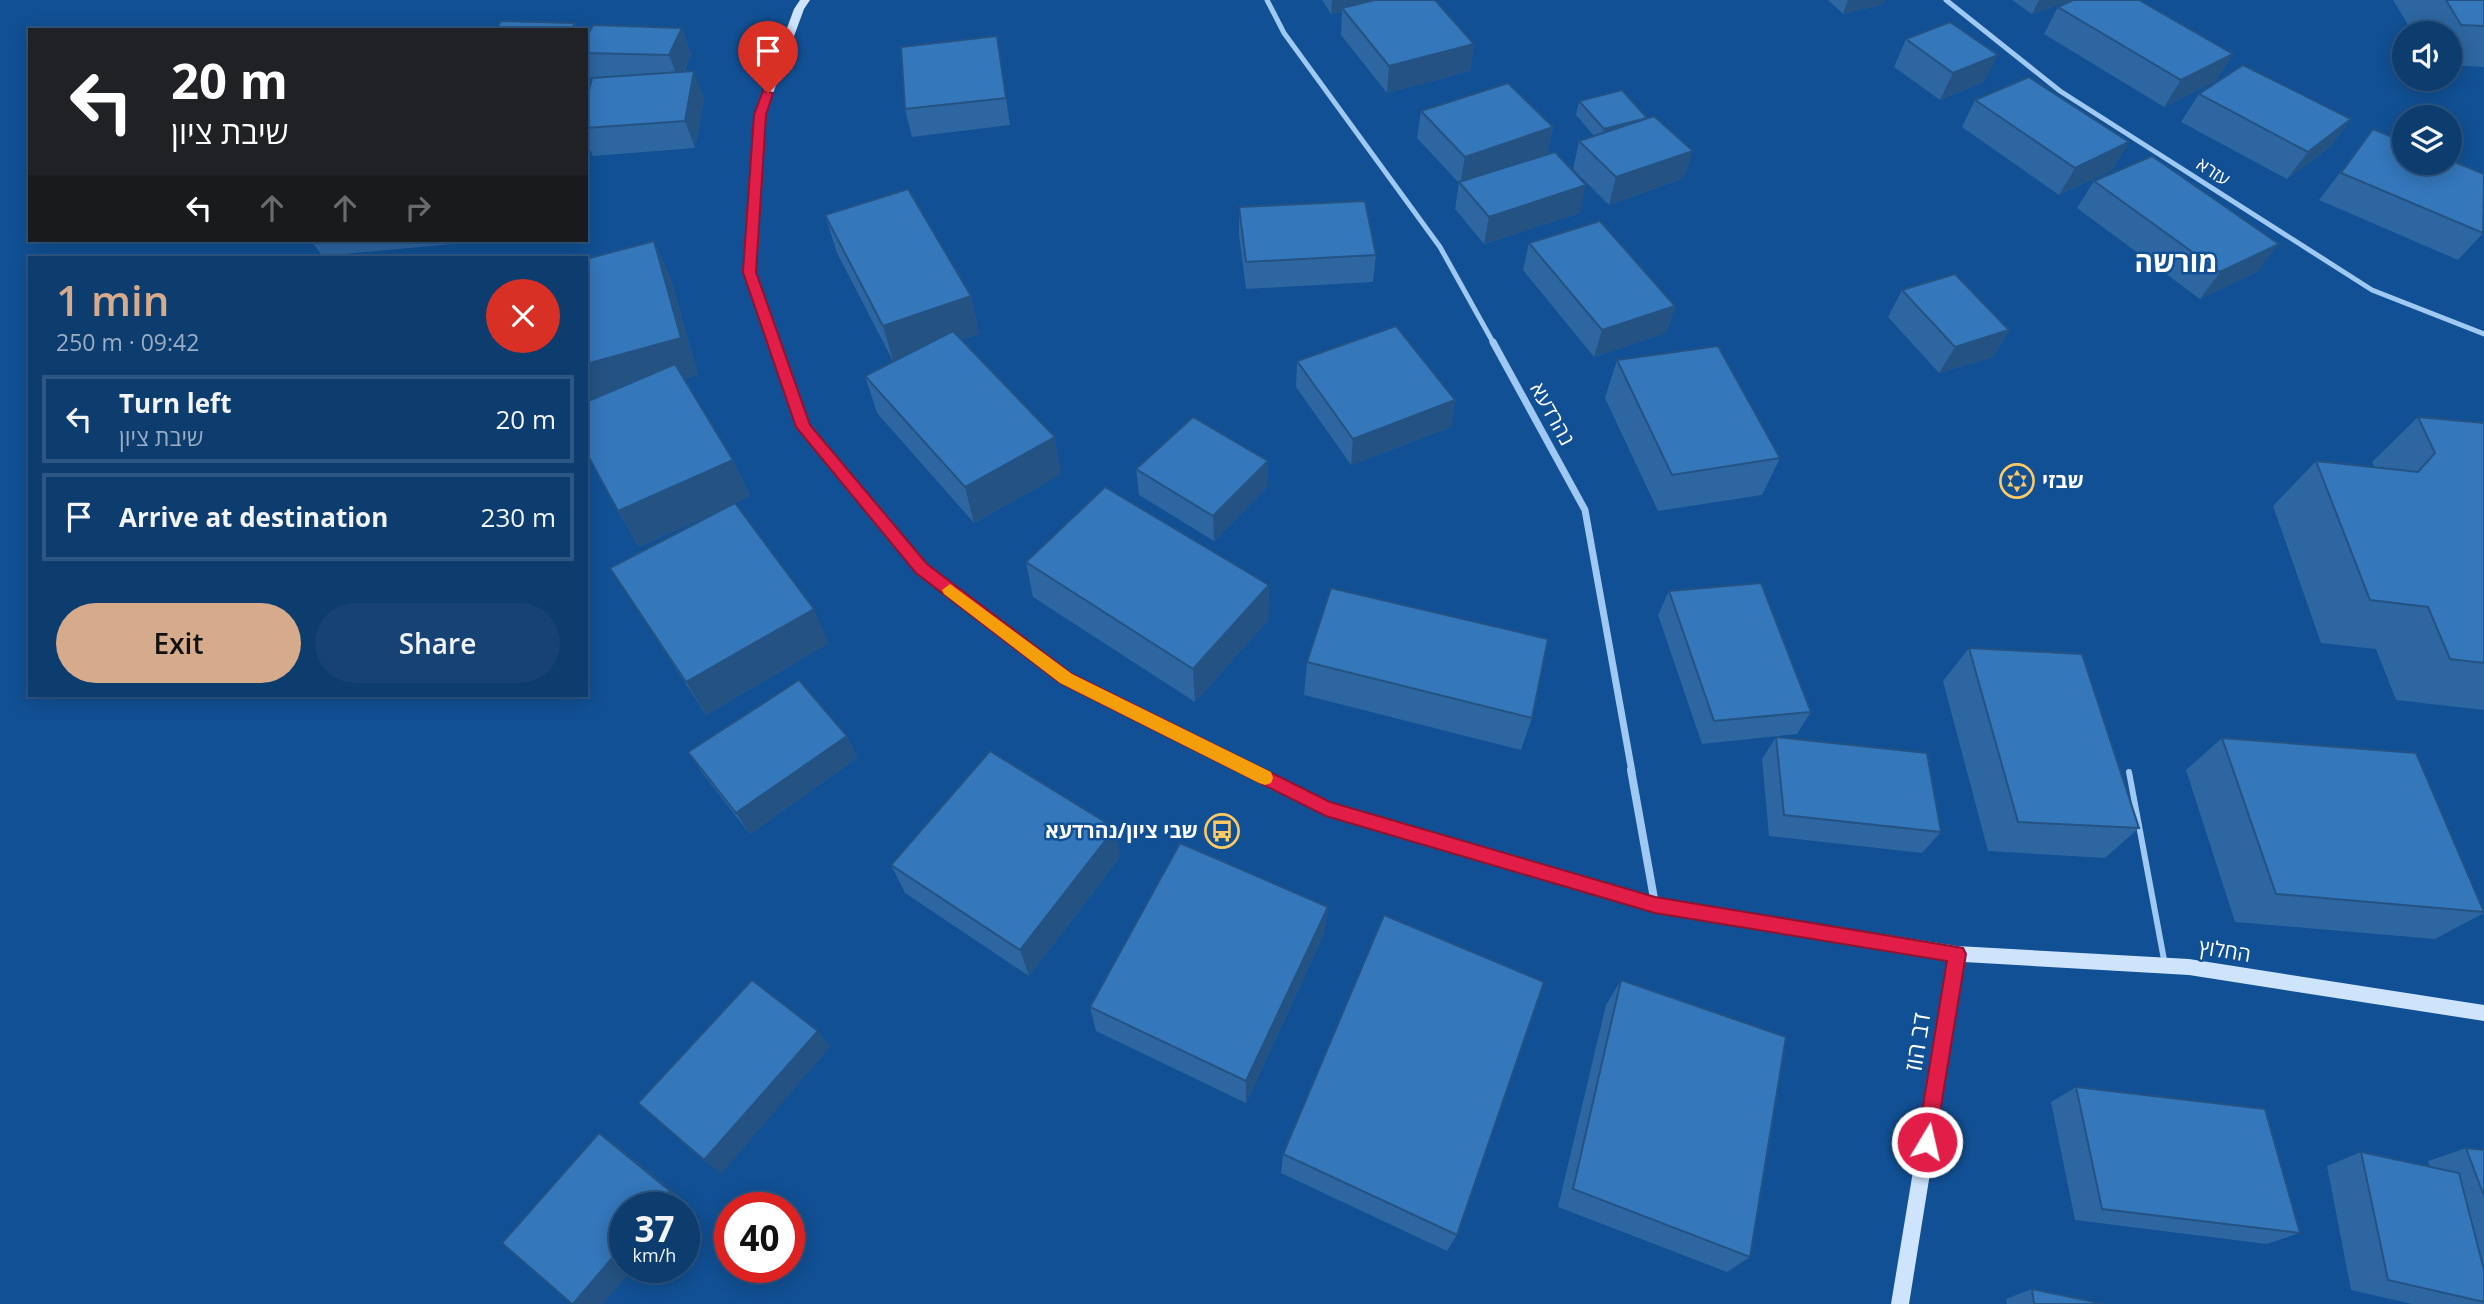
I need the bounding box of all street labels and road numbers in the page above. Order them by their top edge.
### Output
street label: עזרא [2192,152,2235,191]
street label: נהרדעא [1524,377,1582,450]
street label: החלוץ [2197,932,2253,968]
street label: דב הוז [1896,1010,1937,1073]

